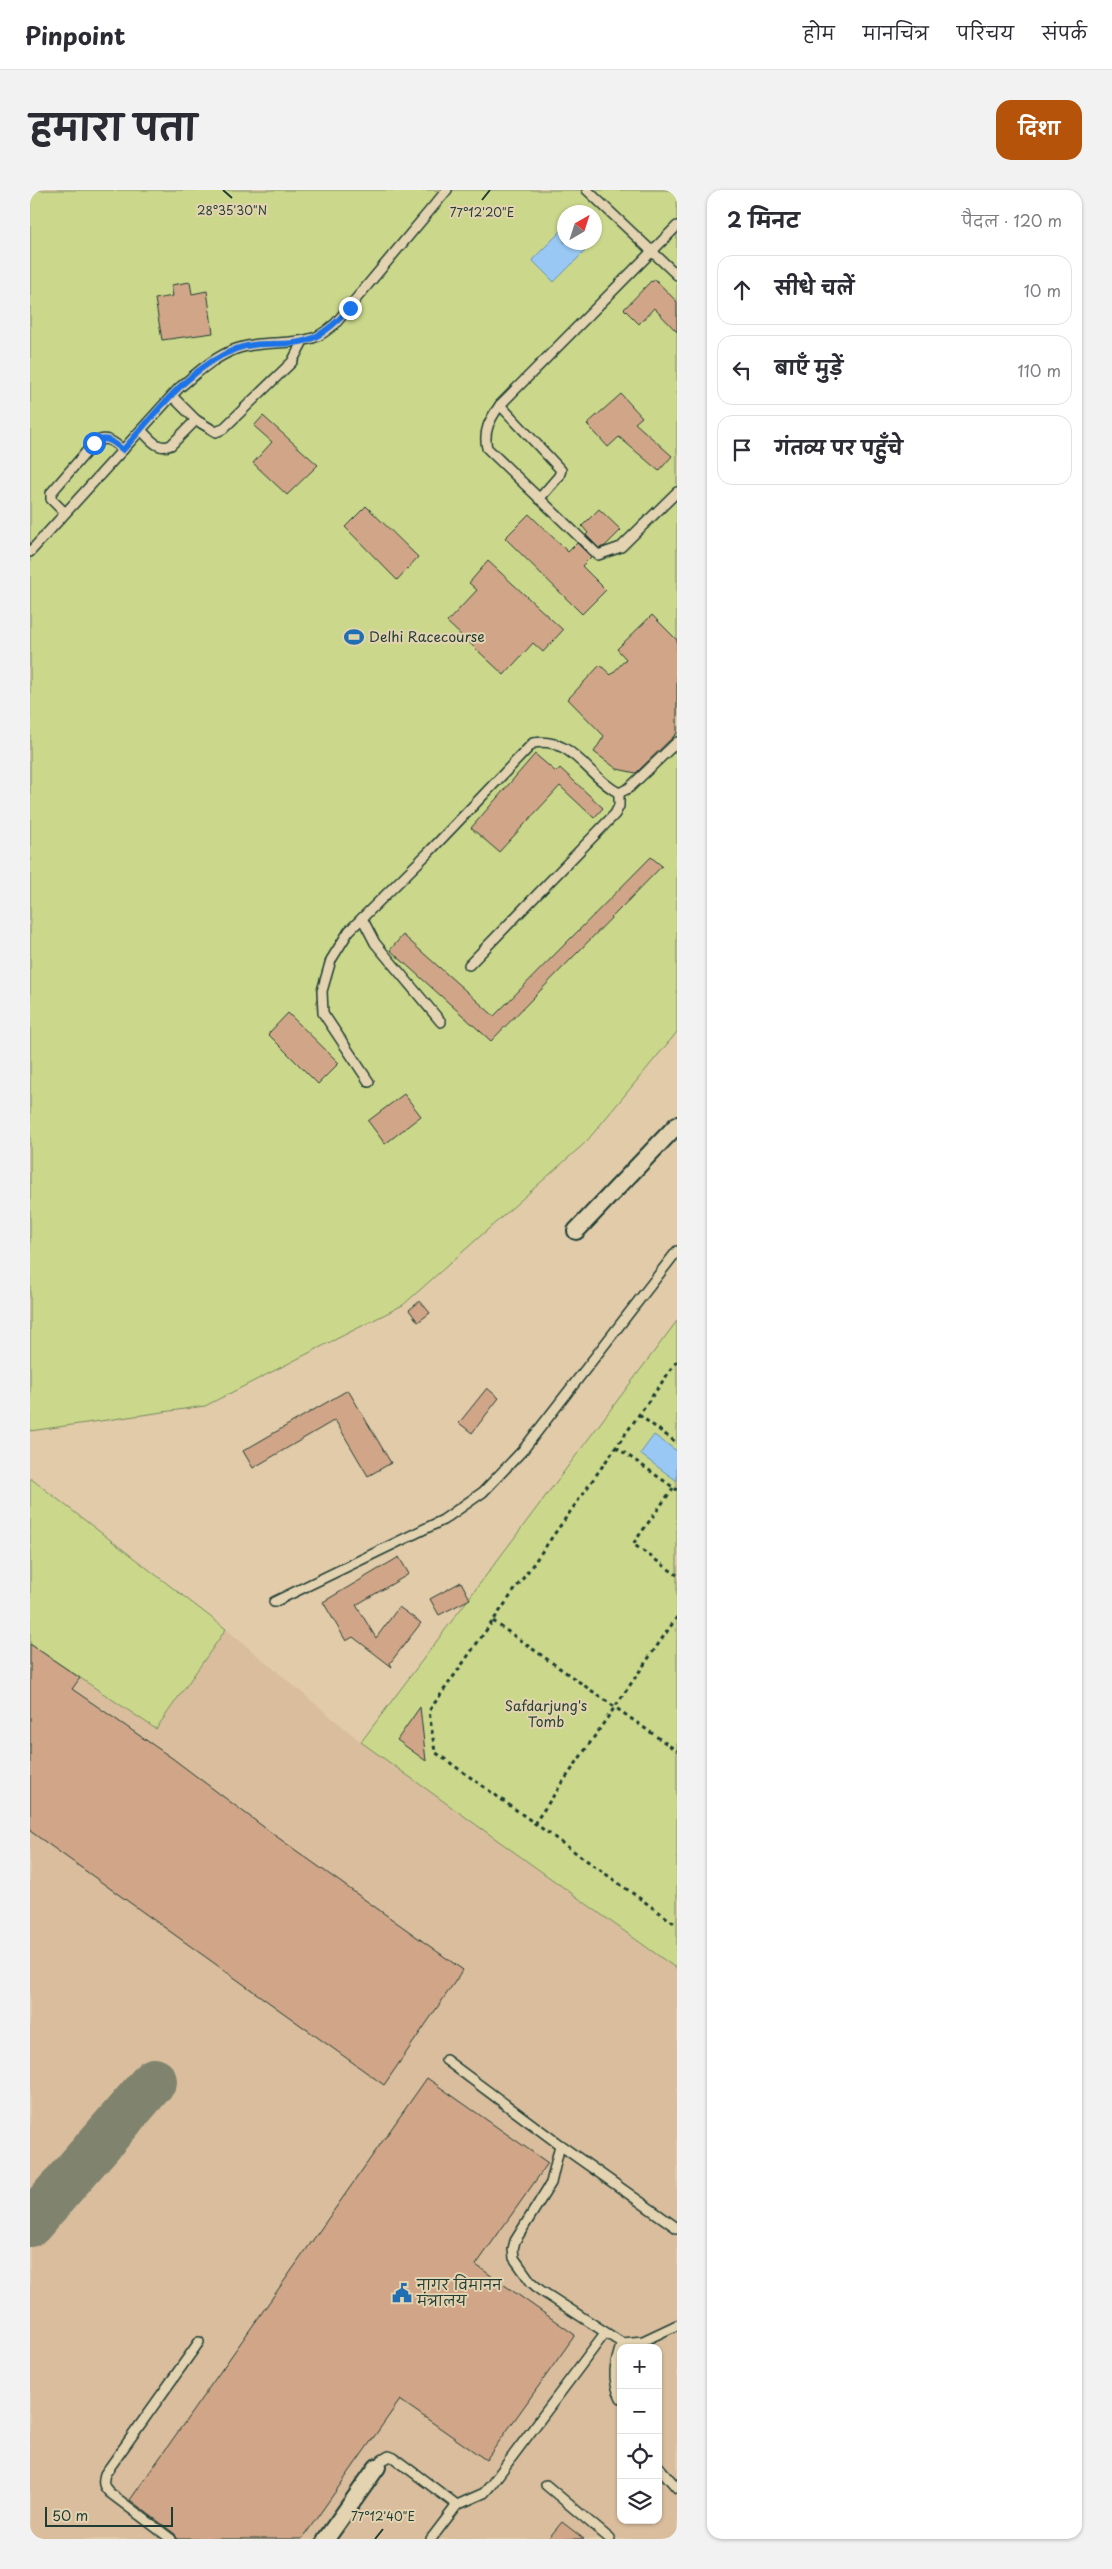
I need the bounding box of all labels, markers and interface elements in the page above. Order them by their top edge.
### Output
text: Pinpoint [25,17,126,53]
text: होम [803,19,835,46]
text: मानचित्र [863,19,929,46]
text: परिचय [957,19,1014,46]
text: संपर्क [1042,19,1087,46]
text: हमारा पता [30,99,197,152]
button: दिशा [996,100,1082,160]
text: 28°35'30"N [197,201,267,219]
text: 77°12'20"E [450,203,514,221]
text: 2 मिनट [727,203,799,235]
north arrow [557,205,602,250]
text: पैदल · 120 m [962,208,1062,232]
text: सीधे चलें [775,273,854,301]
icon: ahead [728,276,756,304]
text: 10 m [1024,278,1061,302]
route end [339,297,362,320]
text: बाएँ मुड़ें [775,353,843,381]
icon: left [728,356,756,384]
text: 110 m [1018,358,1061,382]
route start [83,432,106,455]
text: गंतव्य पर पहुँचे [775,433,903,461]
icon: arrive [728,436,756,464]
sports icon: Delhi Racecourse [343,626,365,648]
place label: Delhi Racecourse [369,626,485,647]
park label: Safdarjung's Tomb [505,1695,587,1732]
place label: नागर विमानन मंत्रालय [416,2274,502,2311]
public building icon: नागर विमानन मंत्रालय [391,2282,413,2304]
map controls [617,2344,662,2524]
button: + [617,2344,662,2389]
button: − [617,2389,662,2434]
button: locate [617,2434,662,2479]
button: layers [617,2479,662,2524]
scale bar [45,2504,172,2527]
text: 50 m [52,2505,88,2526]
text: 77°12'40"E [351,2507,415,2525]

